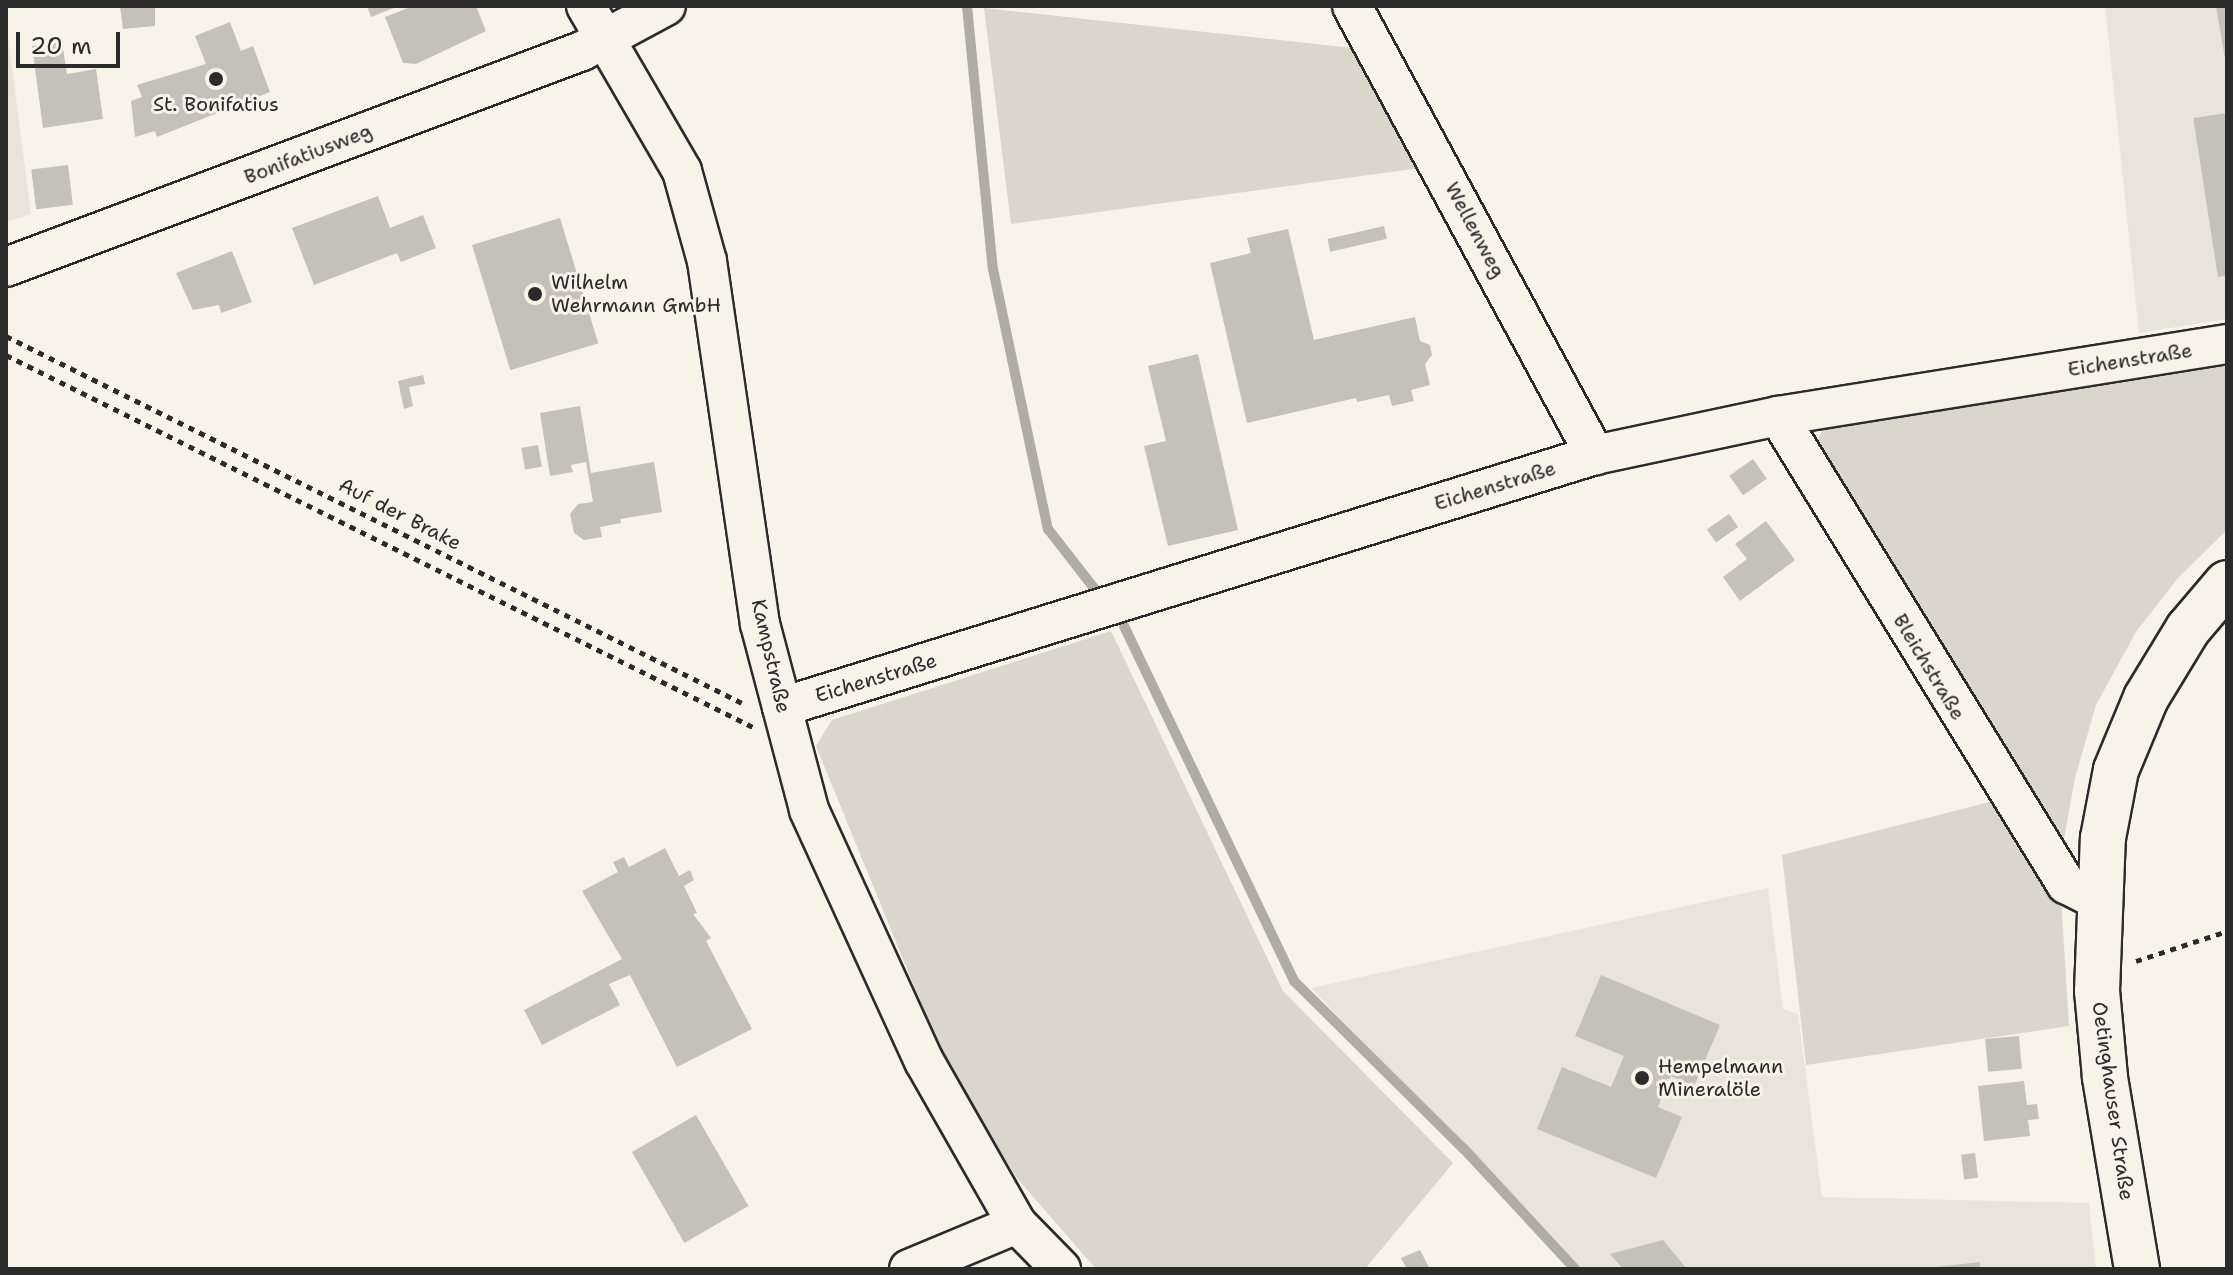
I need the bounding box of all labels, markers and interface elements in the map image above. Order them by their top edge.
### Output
scale bar [20,16,124,66]
text: 20 m [30,30,92,62]
marker: St. Bonifatius [207,70,225,88]
place label: St. Bonifatius [153,92,279,116]
street label: Bonifatiusweg [241,119,375,189]
street label: Wellenweg [1440,178,1510,282]
place label: Wilhelm Wehrmann GmbH [551,270,721,317]
marker: Wilhelm Wehrmann GmbH [526,285,544,303]
street label: Eichenstraße [2066,338,2194,382]
street label: Eichenstraße [1431,456,1559,516]
street label: Auf der Brake [335,473,465,555]
street label: Kampstraße [746,597,796,715]
street label: Bleichstraße [1888,610,1970,724]
street label: Eichenstraße [812,648,940,708]
street label: Oetinghauser Straße [2087,1000,2139,1202]
place label: Hempelmann Mineralöle [1658,1054,1783,1101]
marker: Hempelmann Mineralöle [1633,1069,1651,1087]

